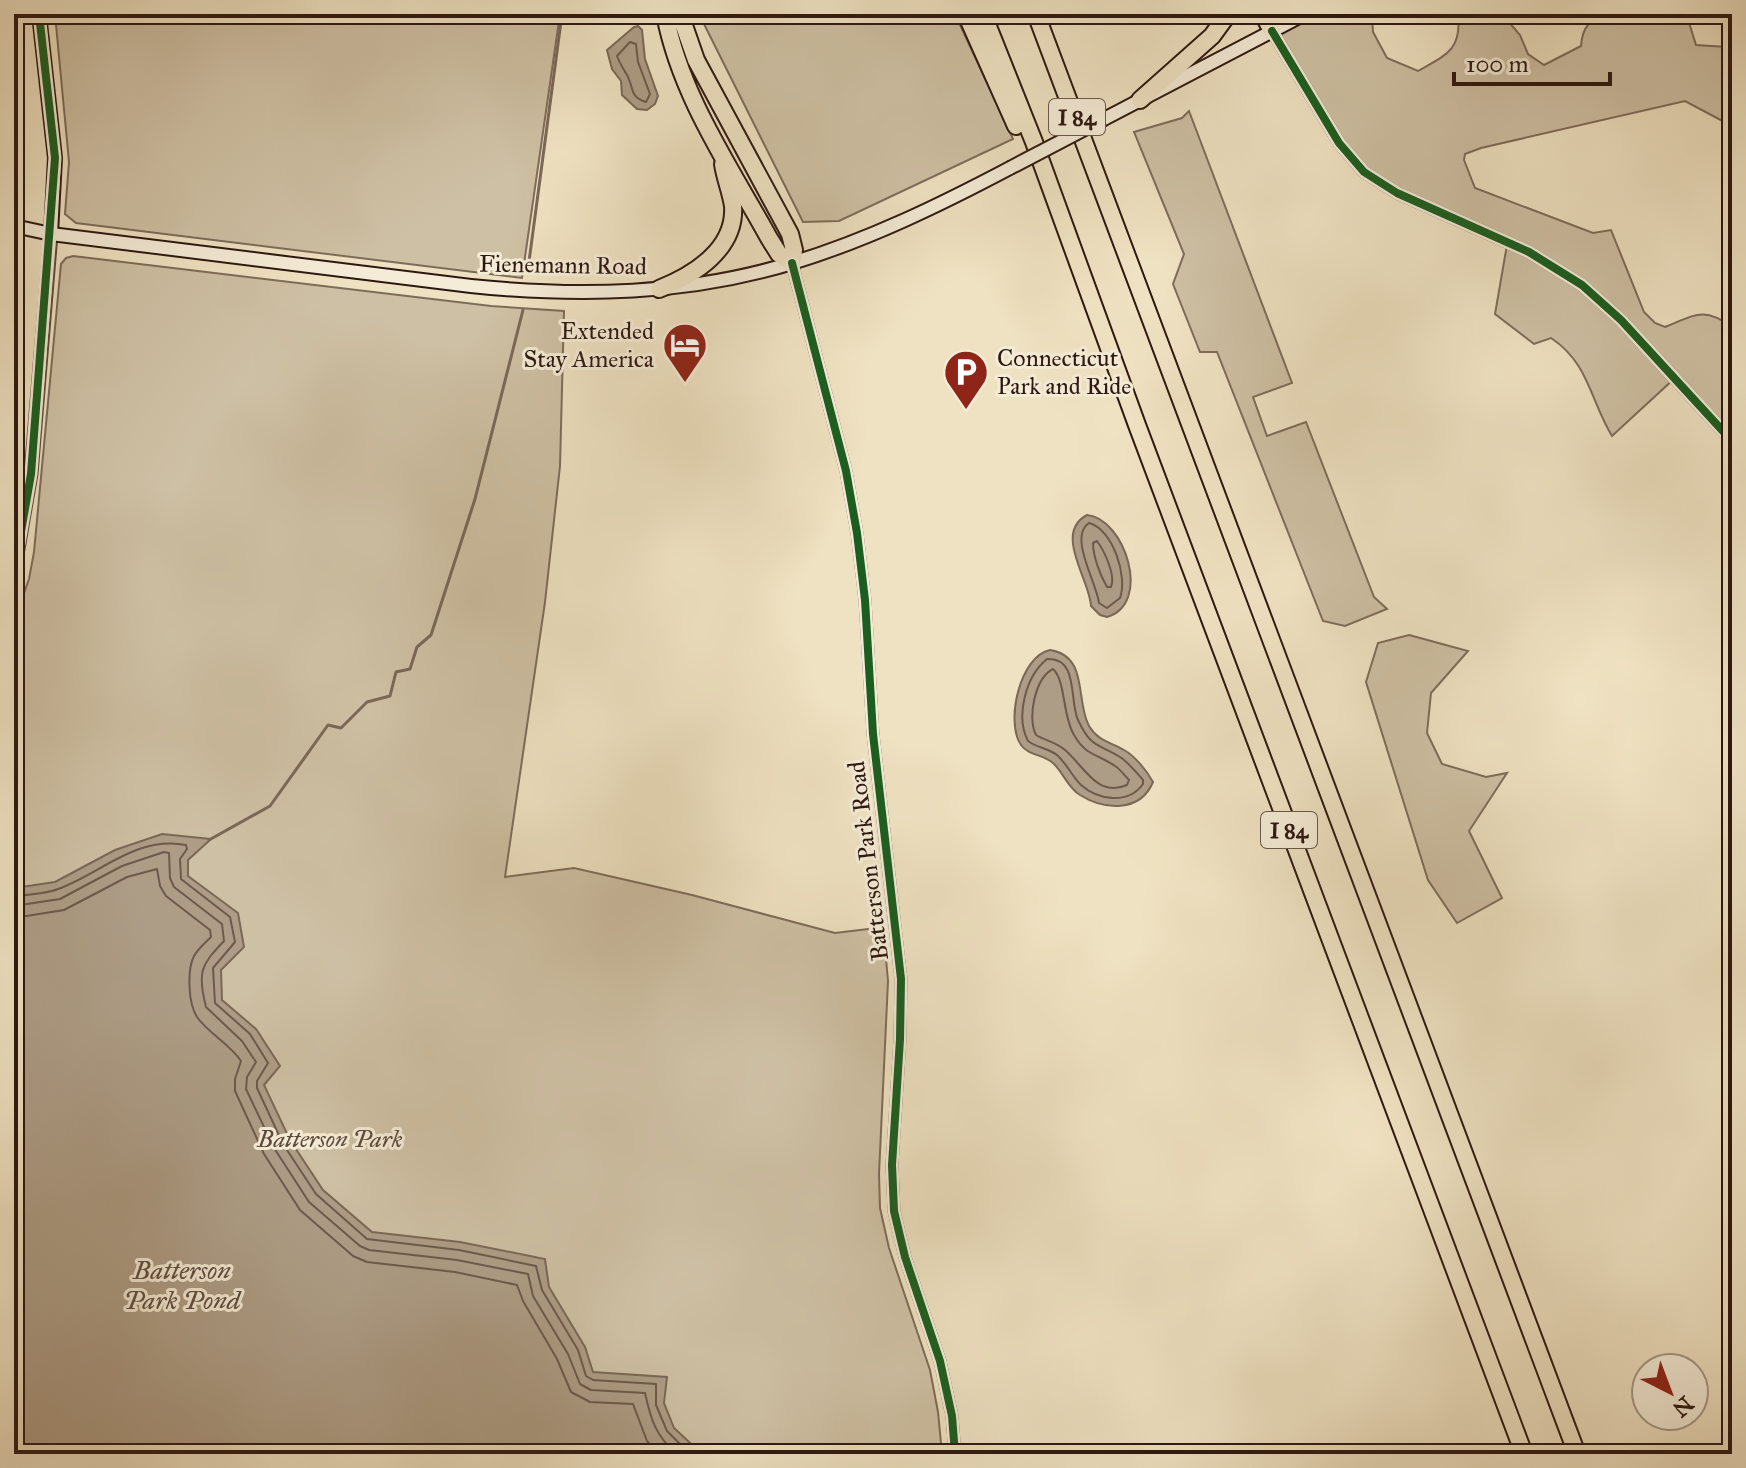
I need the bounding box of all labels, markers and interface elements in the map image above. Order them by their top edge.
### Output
scale bar [1454,36,1610,86]
text: 100 m [1466,49,1529,79]
road number: I 84 [1049,99,1105,135]
street label: Fienemann Road [479,249,647,281]
place label: Extended Stay America [523,316,655,374]
hotel icon: Extended Stay America [661,321,709,384]
place label: Connecticut Park and Ride [997,343,1131,401]
parking icon: Connecticut Park and Ride [942,348,990,411]
street label: Batterson Park Road [841,759,895,963]
road number: I 84 [1261,812,1317,848]
park label: Batterson Park [257,1124,403,1154]
water label: Batterson Park Pond [124,1254,242,1316]
north arrow [1630,1352,1710,1432]
text: N [1667,1390,1699,1423]

